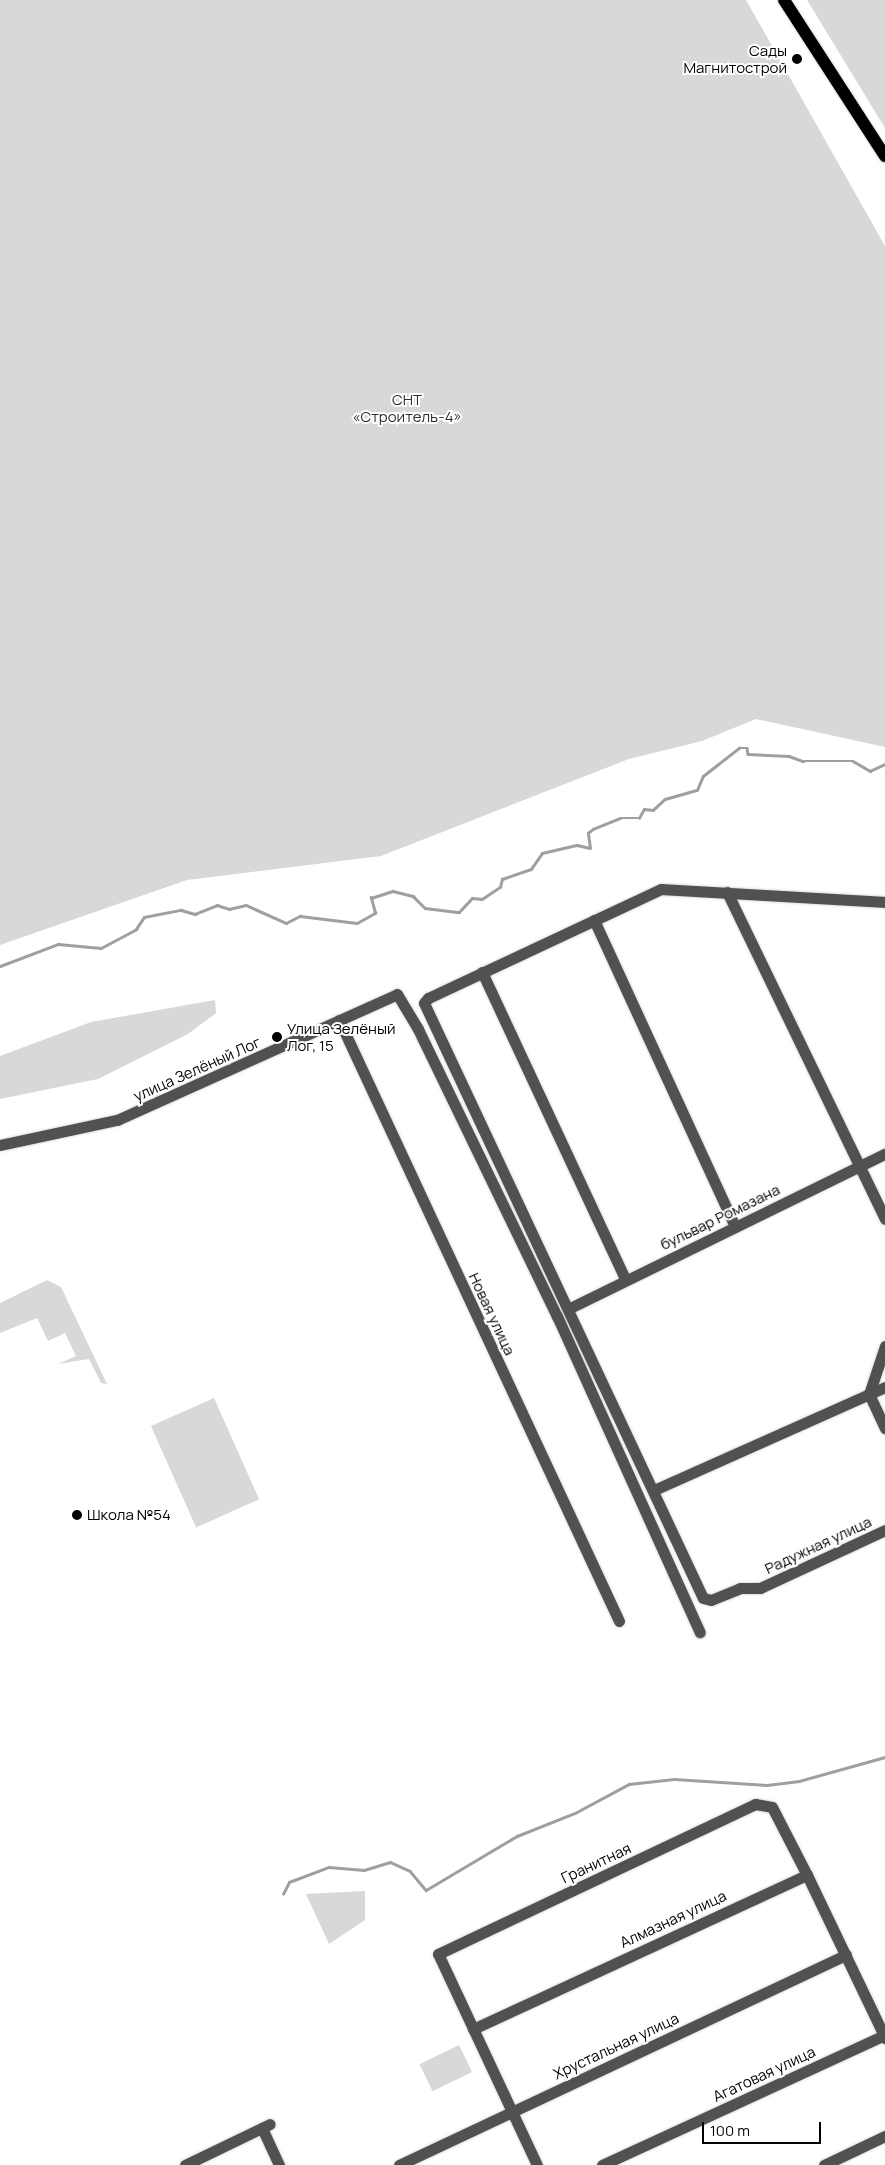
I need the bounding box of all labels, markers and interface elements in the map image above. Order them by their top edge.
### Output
place label: Сады Магнитострой [683,41,787,76]
marker: Сады Магнитострой [791,53,803,65]
park label: СНТ «Строитель-4» [352,390,462,425]
place label: Улица Зелёный Лог, 15 [287,1019,395,1054]
marker: Улица Зелёный Лог, 15 [271,1031,283,1043]
street label: улица Зелёный Лог [131,1033,263,1105]
street label: бульвар Ромазана [657,1180,783,1254]
street label: Новая улица [465,1270,519,1358]
place label: Школа №54 [87,1506,171,1524]
marker: Школа №54 [71,1509,83,1521]
street label: Радужная улица [762,1512,874,1578]
street label: Гранитная [558,1839,634,1887]
street label: Алмазная улица [617,1886,729,1952]
street label: Хрустальная улица [550,2009,682,2083]
street label: Агатовая улица [710,2042,818,2106]
scale bar [705,2112,824,2144]
text: 100 m [710,2120,750,2141]

